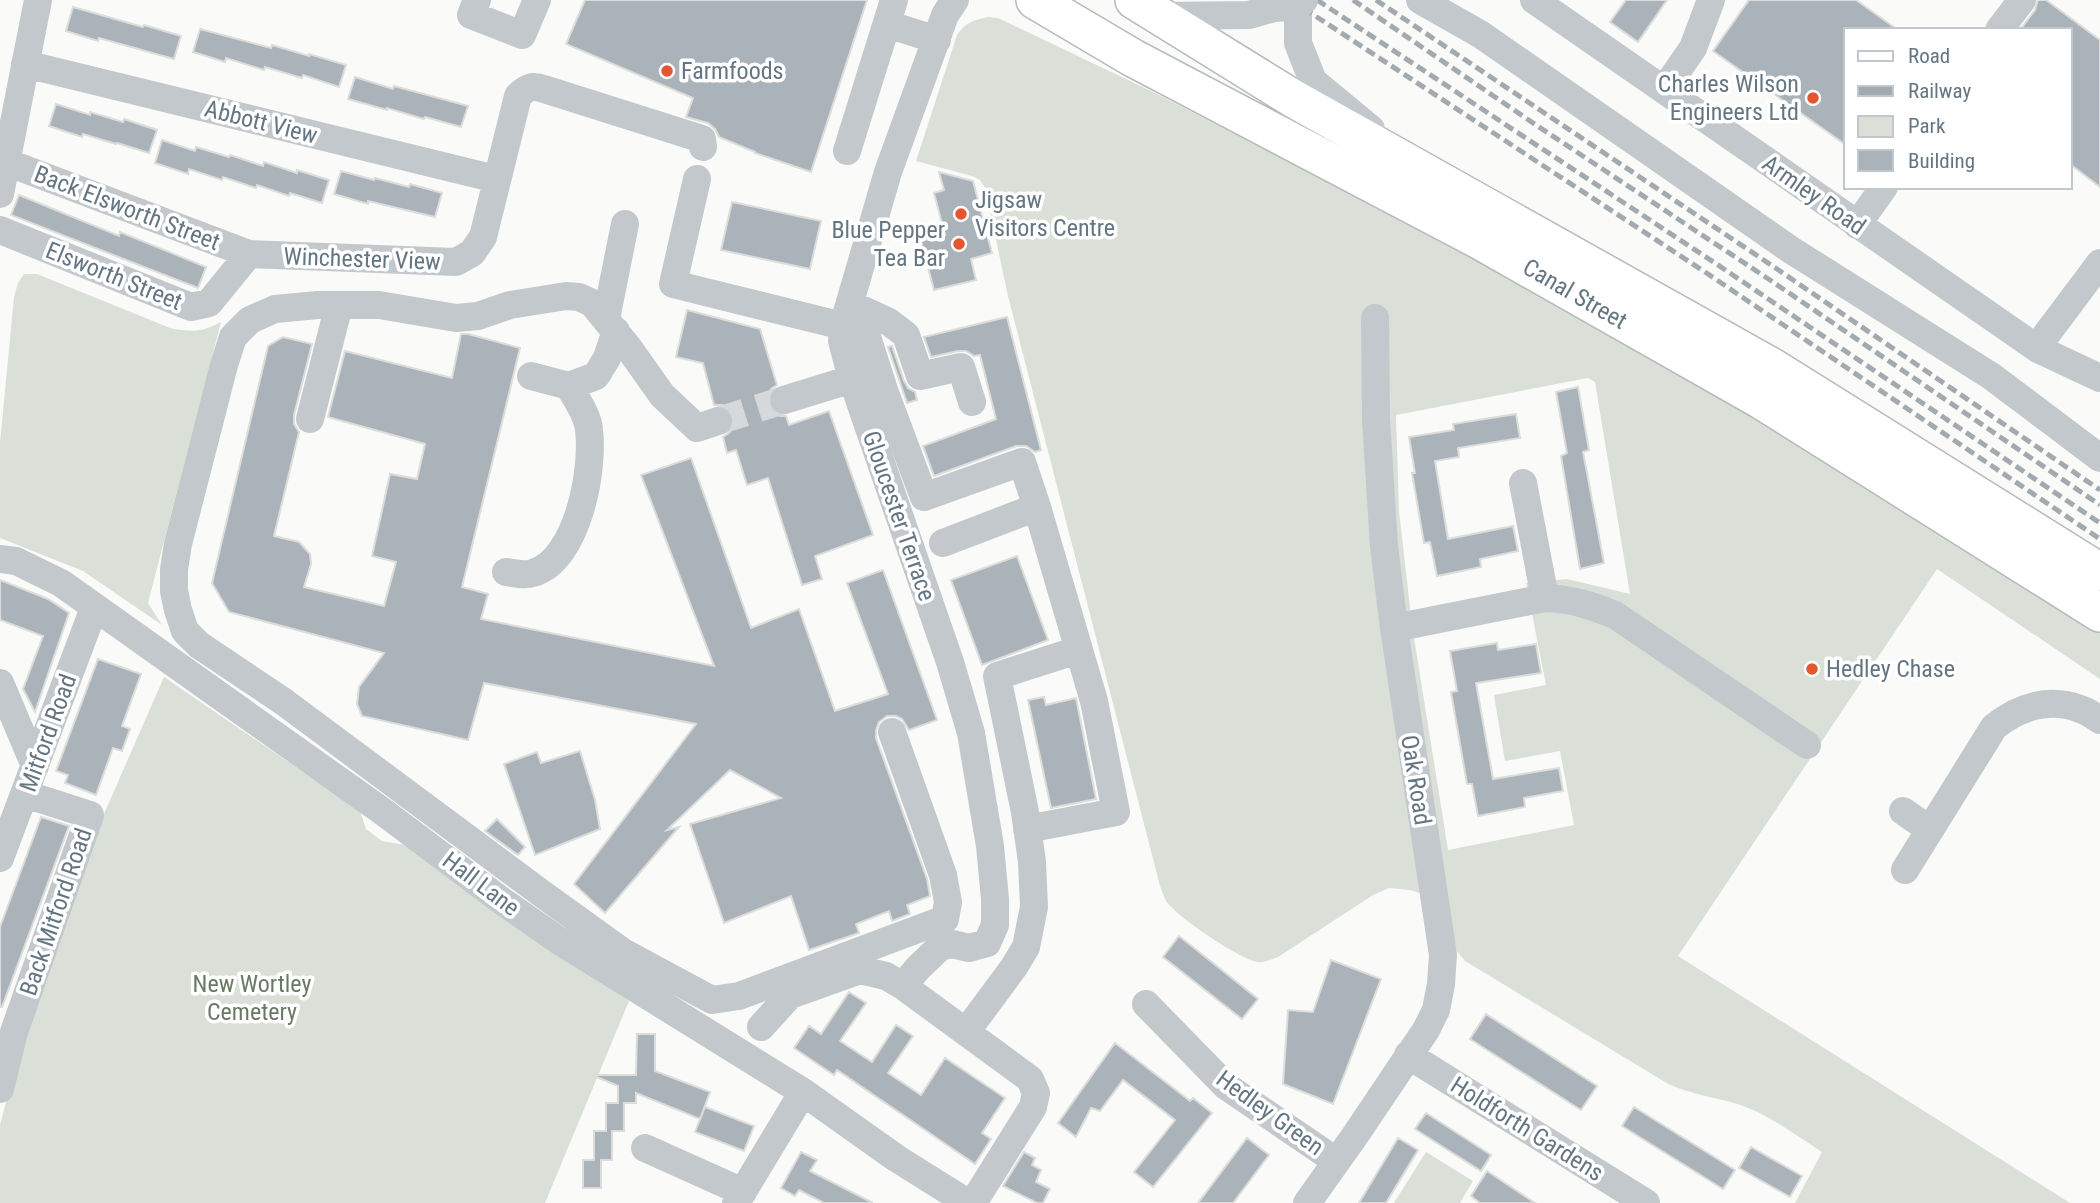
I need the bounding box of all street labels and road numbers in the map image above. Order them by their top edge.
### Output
street label: Abbott View [202,94,320,150]
street label: Armley Road [1757,149,1871,241]
street label: Back Elsworth Street [30,160,224,256]
street label: Elsworth Street [42,236,186,316]
street label: Winchester View [283,242,441,276]
street label: Canal Street [1518,253,1632,335]
street label: Gloucester Terrace [857,427,941,605]
street label: Mitford Road [14,670,82,796]
street label: Oak Road [1395,733,1437,827]
street label: Back Mitford Road [14,825,98,999]
street label: Hall Lane [437,846,525,922]
street label: Hedley Green [1211,1065,1329,1161]
street label: Holdforth Gardens [1446,1071,1608,1187]

